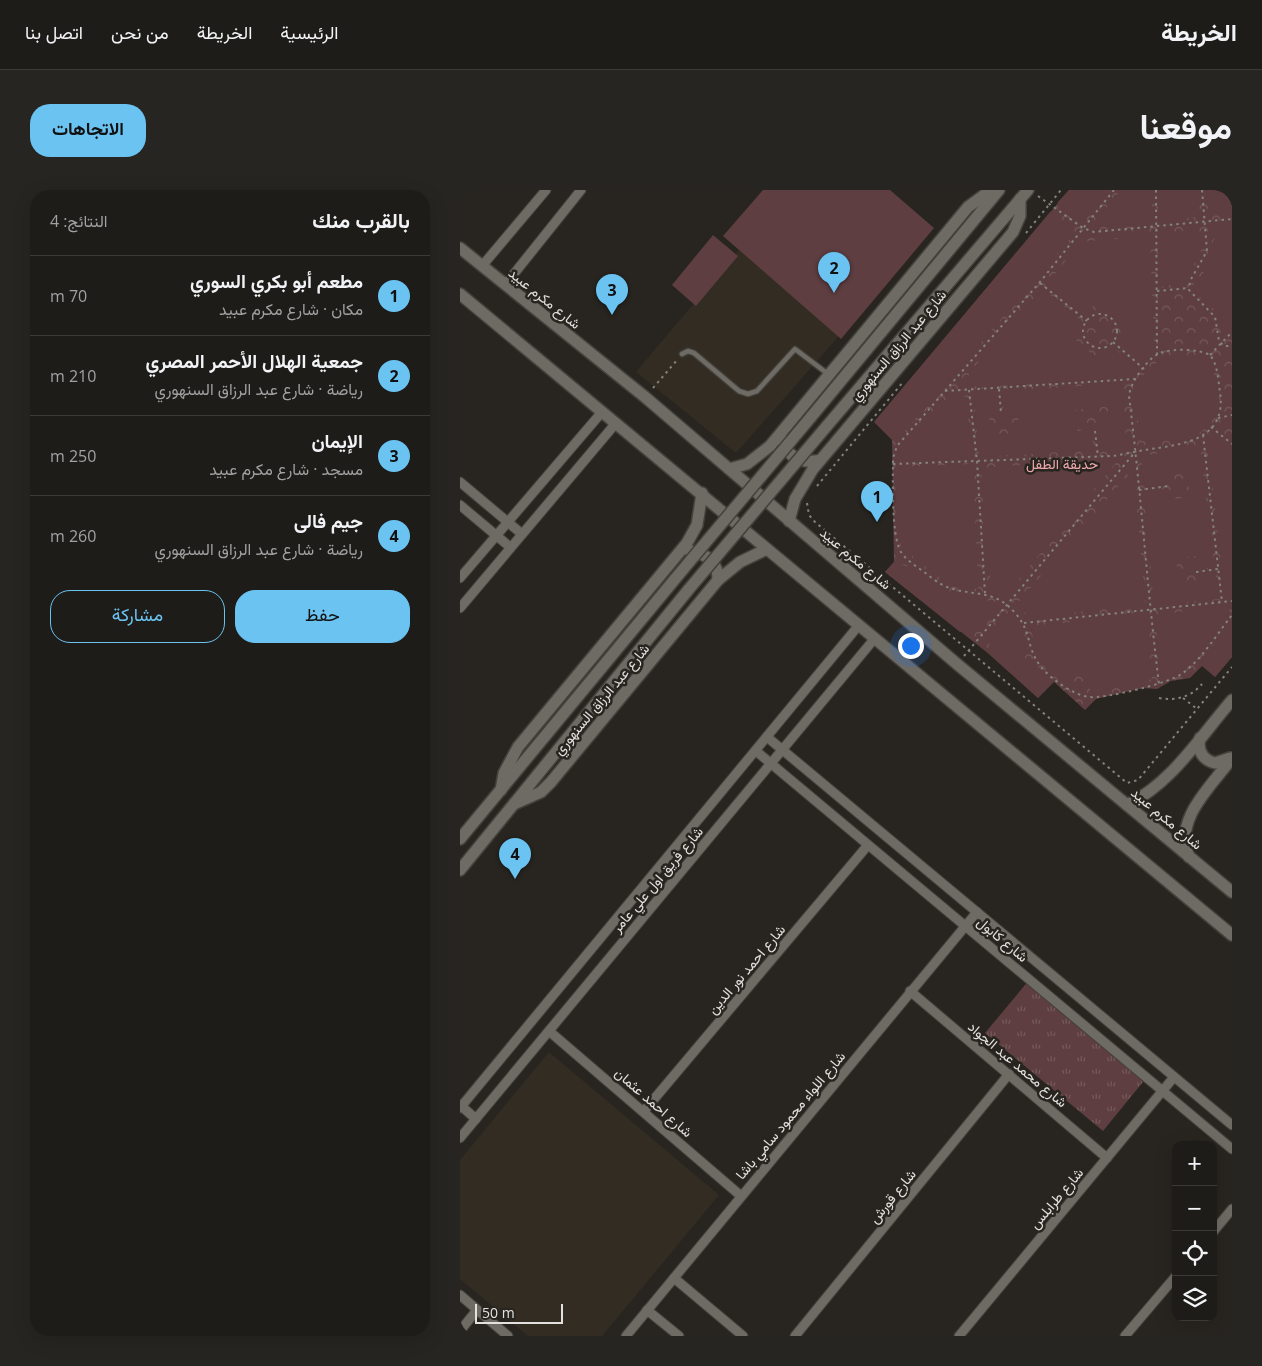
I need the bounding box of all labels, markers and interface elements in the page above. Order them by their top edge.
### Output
text: الخريطة [1161,15,1237,48]
text: اتصل بنا [25,20,83,44]
text: من نحن [111,20,169,44]
text: الخريطة [197,20,252,44]
text: الرئيسية [280,20,339,44]
text: موقعنا [1139,102,1232,149]
button: الاتجاهات [30,104,146,157]
text: بالقرب منك [312,206,410,234]
text: النتائج: 4 [50,210,107,232]
pin: 2 [818,252,850,293]
street label: شارع مكرم عبيد [504,263,585,334]
text: مطعم أبو بكري السوري [190,268,363,294]
pin: 3 [596,274,628,315]
text: 70 m [50,285,87,307]
text: 1 [389,285,399,307]
street label: شارع عبد الرزاق السنهوري [846,285,952,407]
text: مكان · شارع مكرم عبيد [219,298,363,320]
text: جمعية الهلال الأحمر المصري [146,348,363,374]
text: 210 m [50,365,96,387]
text: 2 [389,365,399,387]
text: رياضة · شارع عبد الرزاق السنهوري [155,378,363,400]
text: الإيمان [311,428,363,454]
text: 250 m [50,445,96,467]
text: 3 [389,445,399,467]
park label: حديقة الطفل [1026,454,1098,473]
text: مسجد · شارع مكرم عبيد [209,458,363,480]
pin: 1 [861,481,893,522]
text: جيم فالى [294,508,363,534]
street label: شارع مكرم عبيد [815,523,896,595]
text: 260 m [50,525,96,547]
text: 4 [389,525,399,547]
text: رياضة · شارع عبد الرزاق السنهوري [155,538,363,560]
button: مشاركة [50,590,225,643]
button: حفظ [235,590,410,643]
your location [898,633,924,659]
street label: شارع عبد الرزاق السنهوري [549,639,655,761]
street label: شارع مكرم عبيد [1126,783,1207,855]
street label: شارع فريق اول علي عامر [606,822,709,939]
pin: 4 [499,838,531,879]
street label: شارع كابول [972,912,1032,967]
street label: شارع احمد نور الدين [703,920,791,1019]
street label: شارع محمد عبد الجواد [963,1017,1072,1113]
street label: شارع اللواء محمود سامي باشا [731,1047,852,1185]
street label: شارع احمد عثمان [610,1063,697,1143]
map controls [1172,1141,1217,1321]
button: + [1172,1141,1217,1186]
street label: شارع طرابلس [1025,1163,1089,1234]
street label: شارع قورش [864,1165,921,1228]
button: − [1172,1186,1217,1231]
button: locate [1172,1231,1217,1276]
button: layers [1172,1276,1217,1321]
scale bar [475,1301,562,1324]
text: 50 m [482,1303,515,1322]

